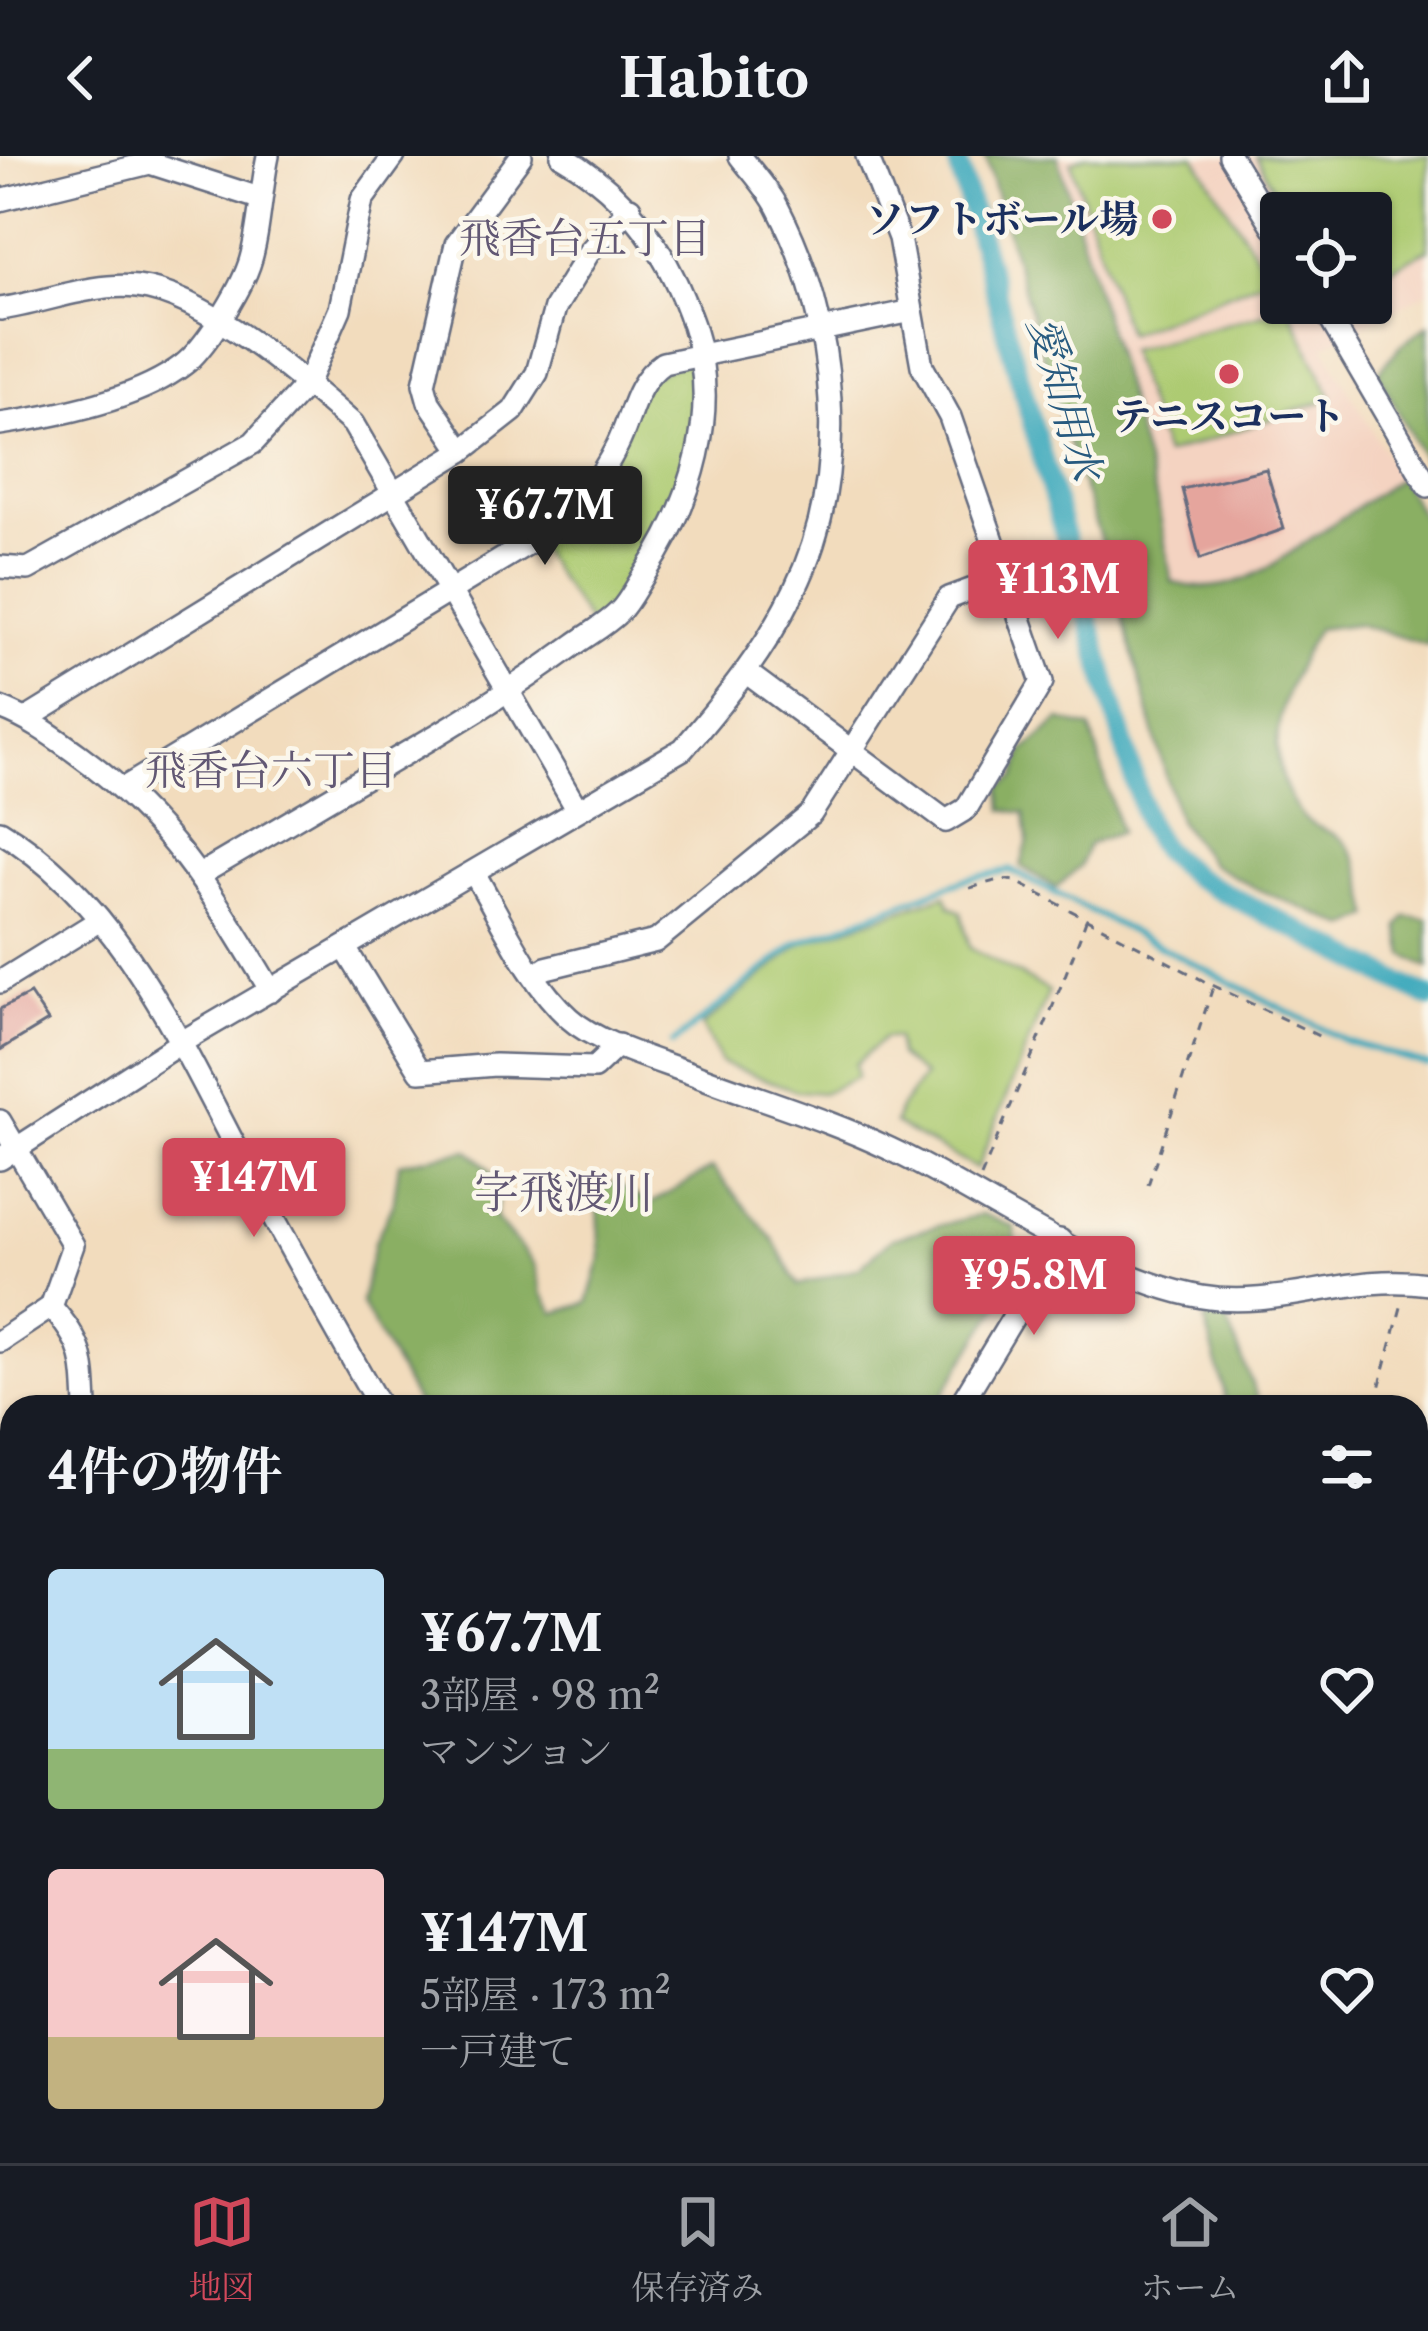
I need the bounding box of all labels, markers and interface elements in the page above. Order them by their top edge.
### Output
icon: back [48,45,114,111]
text: Habito [619,45,809,111]
icon: share [1314,45,1380,111]
map controls [1260,192,1392,324]
button: locate [1260,192,1392,324]
place label: ソフトボール場 [866,195,1138,243]
marker: ソフトボール場 [1149,206,1175,232]
district label: 飛香台五丁目 [459,212,711,264]
water label: 愛知用水 [1017,310,1114,490]
marker: テニスコート [1216,361,1242,387]
place label: テニスコート [1113,392,1345,440]
pin: ¥67.7M [447,466,643,568]
text: ¥67.7M [475,481,615,529]
pin: ¥113M [974,540,1142,642]
text: ¥113M [995,555,1121,603]
district label: 飛香台六丁目 [145,744,397,796]
pin: ¥147M [170,1138,338,1240]
text: ¥147M [189,1153,319,1201]
district label: 字飛渡川 [474,1164,654,1220]
pin: ¥95.8M [936,1236,1132,1338]
text: ¥95.8M [960,1251,1108,1299]
icon: filters [1314,1434,1380,1500]
text: 4件の物件 [48,1440,282,1502]
text: ¥67.7M [420,1602,603,1664]
icon: home [144,1617,288,1761]
icon: heart [1314,1656,1380,1722]
text: 3部屋 · 98 m² [420,1671,660,1719]
text: マンション [420,1727,613,1775]
text: ¥147M [420,1902,589,1964]
icon: home [144,1917,288,2061]
icon: heart [1314,1956,1380,2022]
text: 5部屋 · 173 m² [420,1971,671,2019]
text: 一戸建て [420,2027,576,2075]
tab: 地図 [189,2189,255,2308]
tab: 保存済み [632,2189,764,2308]
tab: ホーム [1141,2189,1240,2308]

